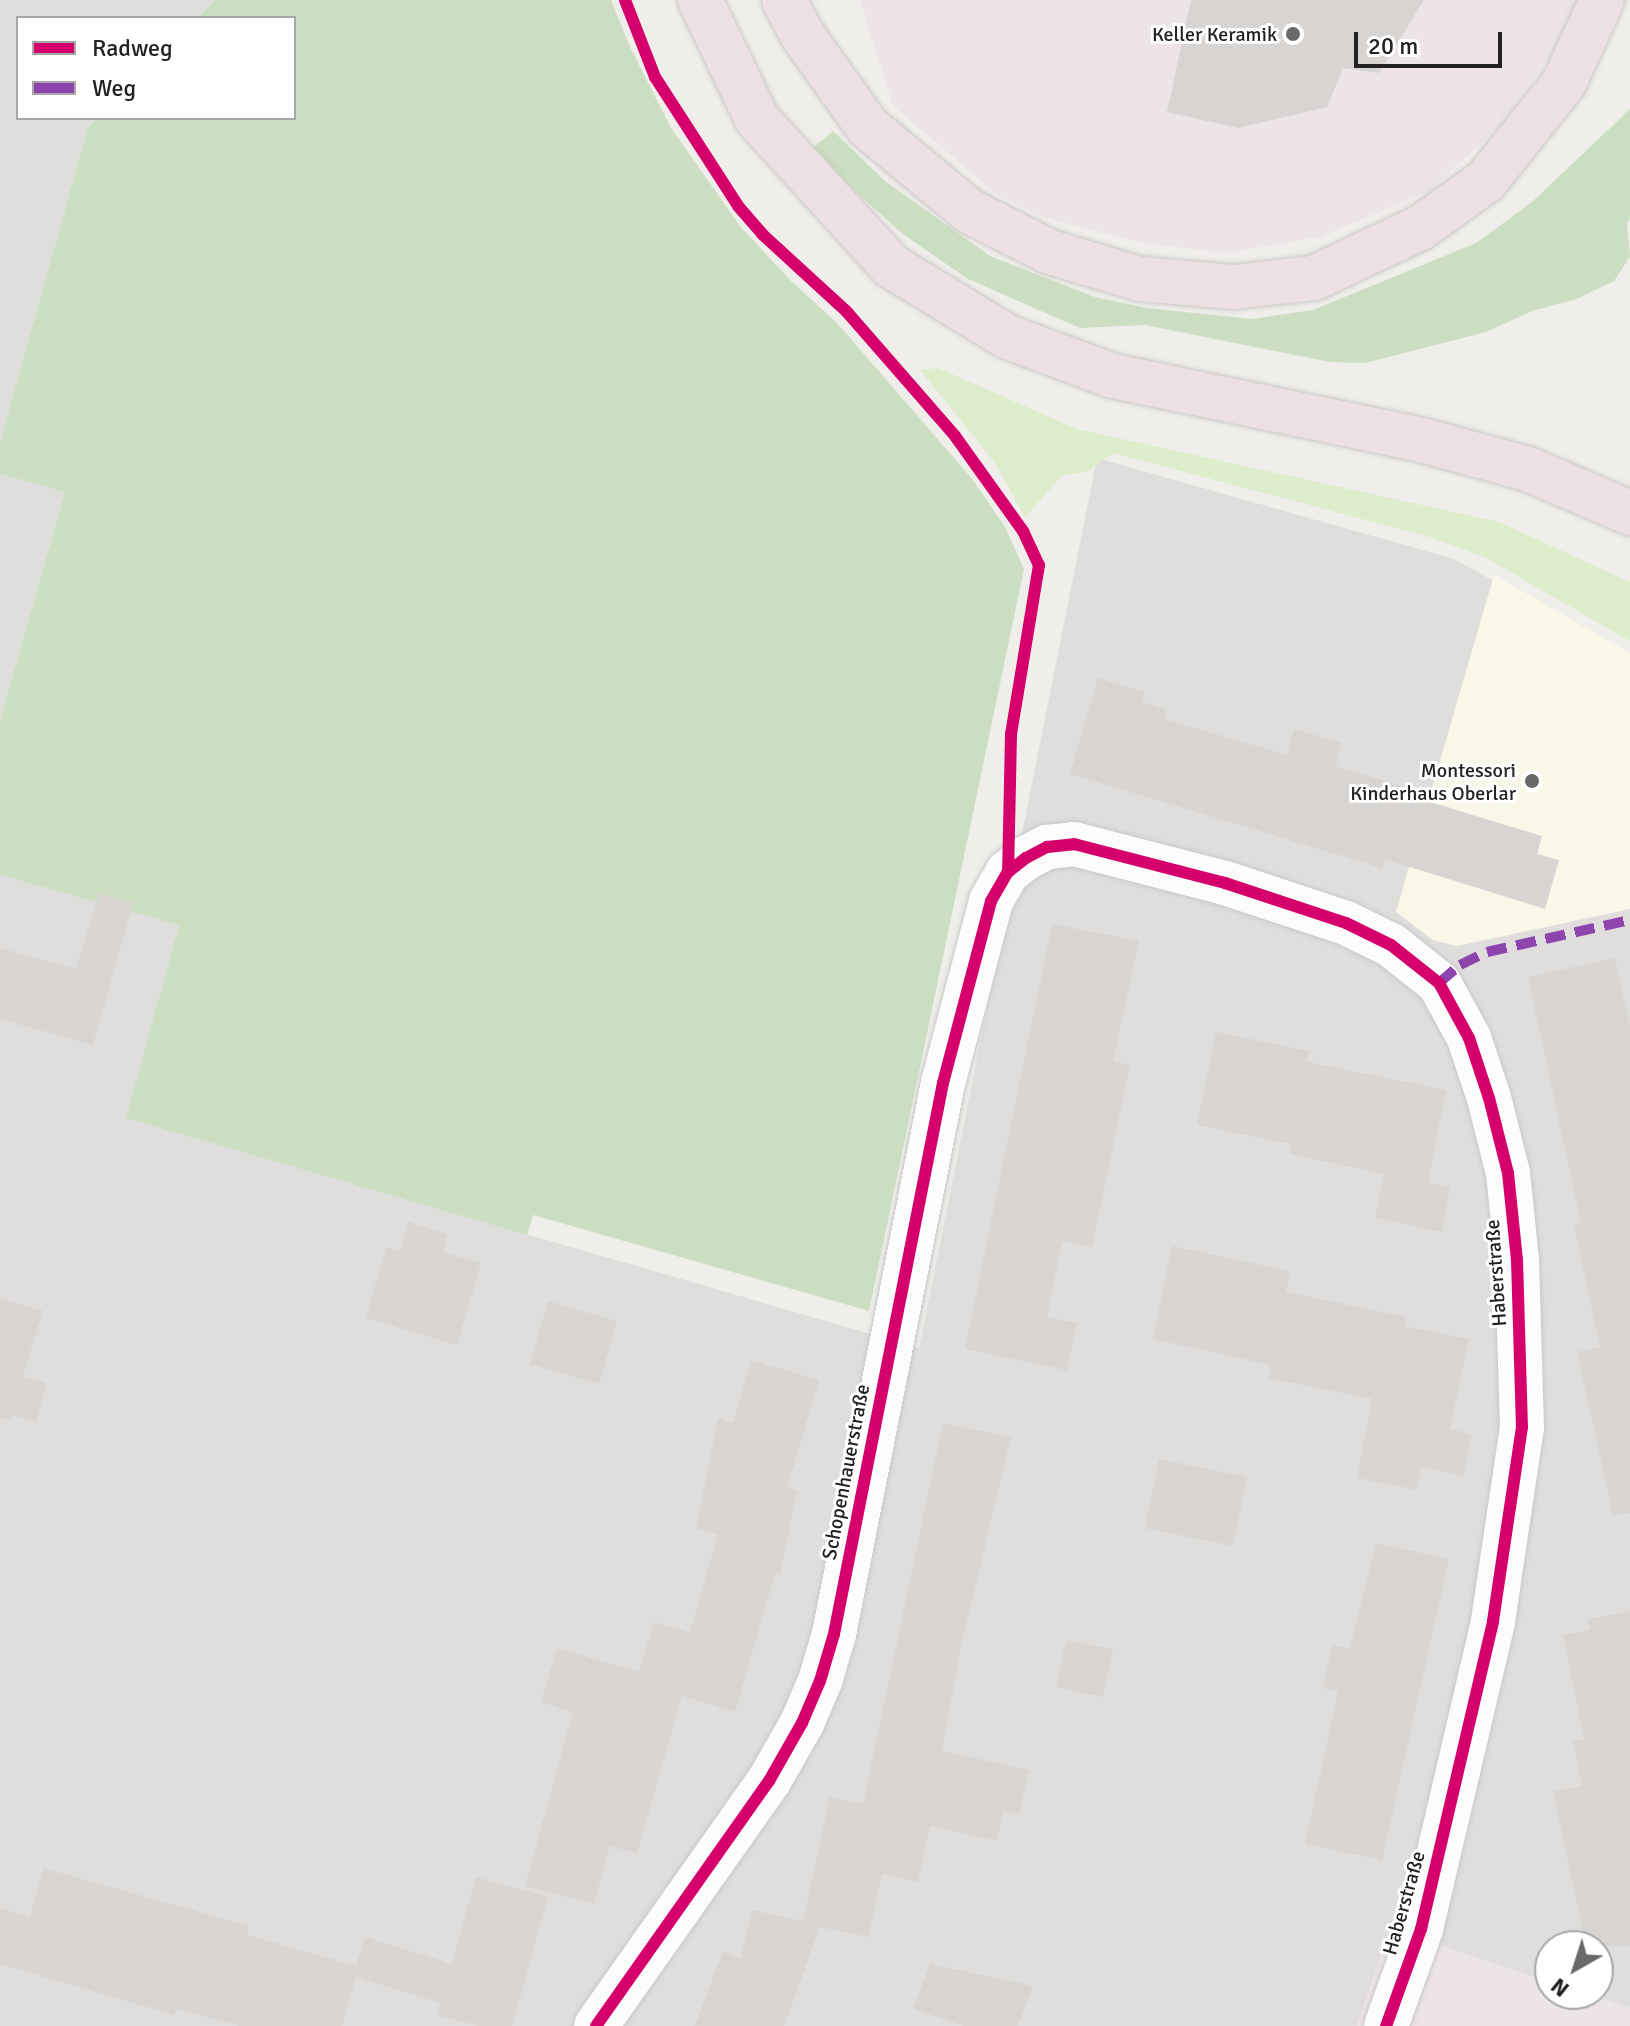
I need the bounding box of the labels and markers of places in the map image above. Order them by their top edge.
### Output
place label: Keller Keramik [1152,22,1277,46]
marker: Keller Keramik [1284,25,1302,43]
place label: Montessori Kinderhaus Oberlar [1350,758,1516,805]
marker: Montessori Kinderhaus Oberlar [1523,772,1541,790]

